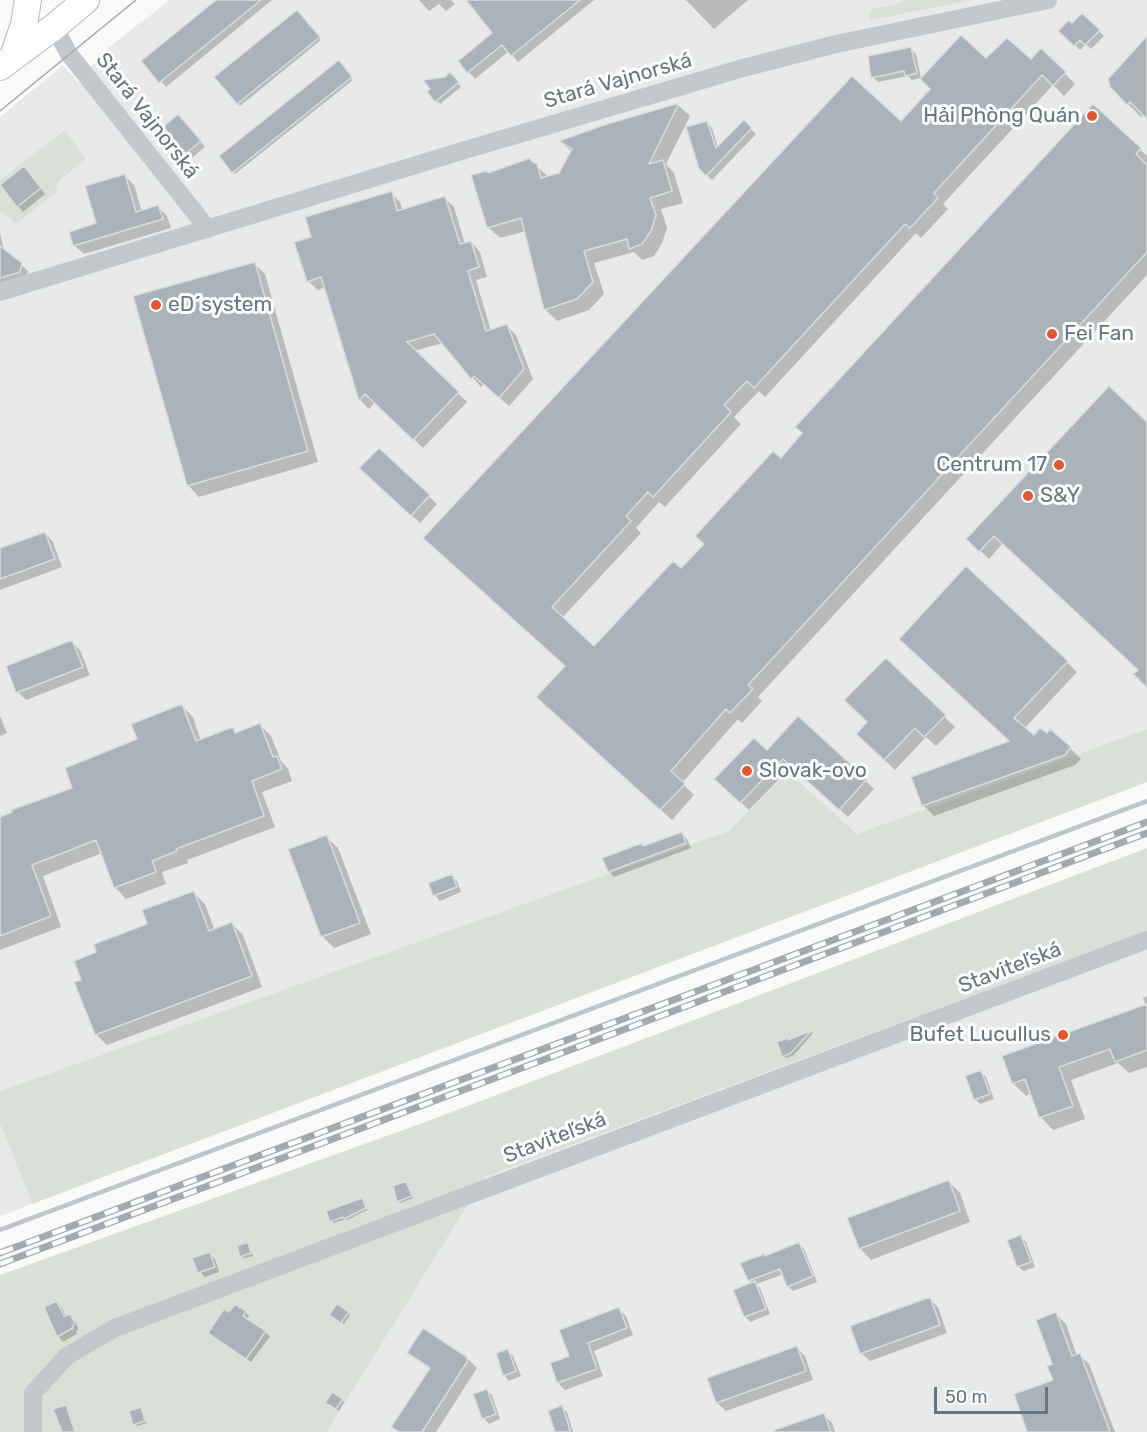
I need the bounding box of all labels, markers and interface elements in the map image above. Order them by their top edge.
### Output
street label: Stará Vajnorská [90,48,204,184]
street label: Stará Vajnorská [541,48,695,114]
place label: Hải Phòng Quán [923,103,1080,129]
marker: Hải Phòng Quán [1085,109,1099,123]
place label: eD´system [168,292,272,318]
marker: eD´system [149,298,163,312]
place label: Fei Fan [1064,321,1134,347]
marker: Fei Fan [1045,327,1059,341]
place label: Centrum 17 [936,452,1047,478]
marker: Centrum 17 [1052,458,1066,472]
place label: S&Y [1040,483,1080,509]
marker: S&Y [1021,489,1035,503]
place label: Slovak-ovo [759,758,867,784]
marker: Slovak-ovo [740,764,754,778]
street label: Staviteľská [955,937,1065,999]
place label: Bufet Lucullus [909,1022,1051,1048]
marker: Bufet Lucullus [1056,1028,1070,1042]
street label: Staviteľská [500,1107,610,1169]
scale bar [937,1375,1051,1413]
text: 50 m [945,1386,988,1408]

